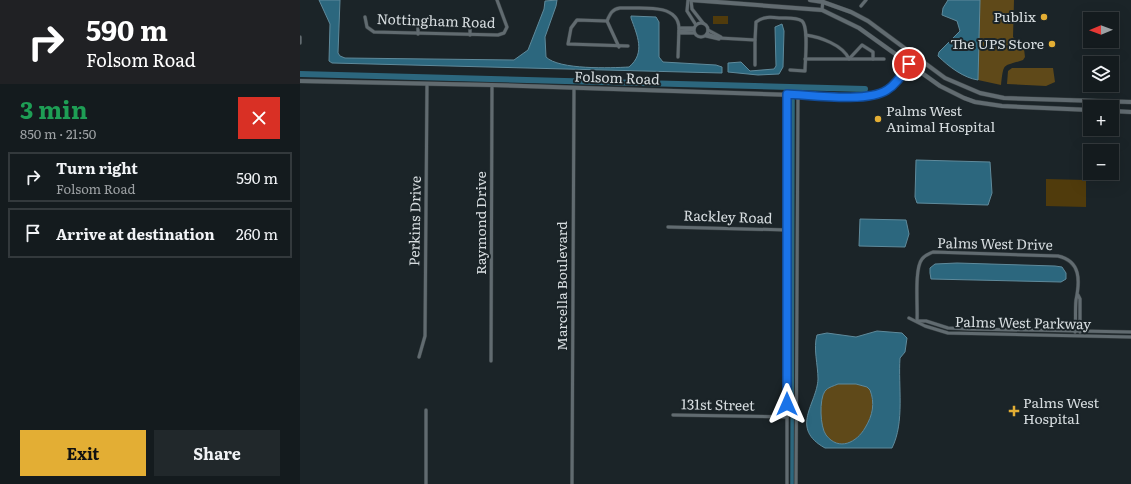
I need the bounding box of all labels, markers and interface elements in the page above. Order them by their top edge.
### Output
place label: Publix [993,6,1036,26]
text: 590 m [86,8,168,50]
street label: Nottingham Road [376,8,496,32]
marker: Publix [1039,12,1049,22]
north arrow [1083,12,1119,48]
map controls [1083,12,1119,180]
icon: right [20,16,72,68]
place label: The UPS Store [950,33,1044,53]
marker: The UPS Store [1047,39,1057,49]
text: Folsom Road [86,46,196,73]
pin [892,47,926,81]
icon: arrive [898,53,920,75]
button: layers [1083,56,1119,92]
street label: Folsom Road [574,66,661,89]
text: 3 min [20,91,88,126]
button: close [238,97,280,139]
place label: Palms West Animal Hospital [886,100,995,136]
button: + [1083,100,1119,136]
marker: Palms West Animal Hospital [873,114,883,124]
text: 850 m · 21:50 [20,124,96,143]
button: − [1083,144,1119,180]
text: Turn right [56,156,138,179]
icon: right [22,166,44,188]
text: 590 m [236,166,278,189]
street label: Raymond Drive [470,171,490,275]
street label: Perkins Drive [403,176,425,266]
text: Folsom Road [56,179,135,198]
street label: Rackley Road [683,204,773,228]
street label: Marcella Boulevard [551,221,571,351]
icon: arrive [22,222,44,244]
text: Arrive at destination [56,222,215,245]
text: 260 m [236,222,278,245]
street label: Palms West Drive [937,232,1053,254]
street label: Palms West Parkway [955,311,1092,333]
position arrow [766,383,808,425]
place label: Palms West Hospital [1023,392,1099,428]
street label: 131st Street [681,393,755,415]
marker: Palms West Hospital [1008,405,1020,417]
button: Exit [20,430,146,476]
button: Share [154,430,280,476]

